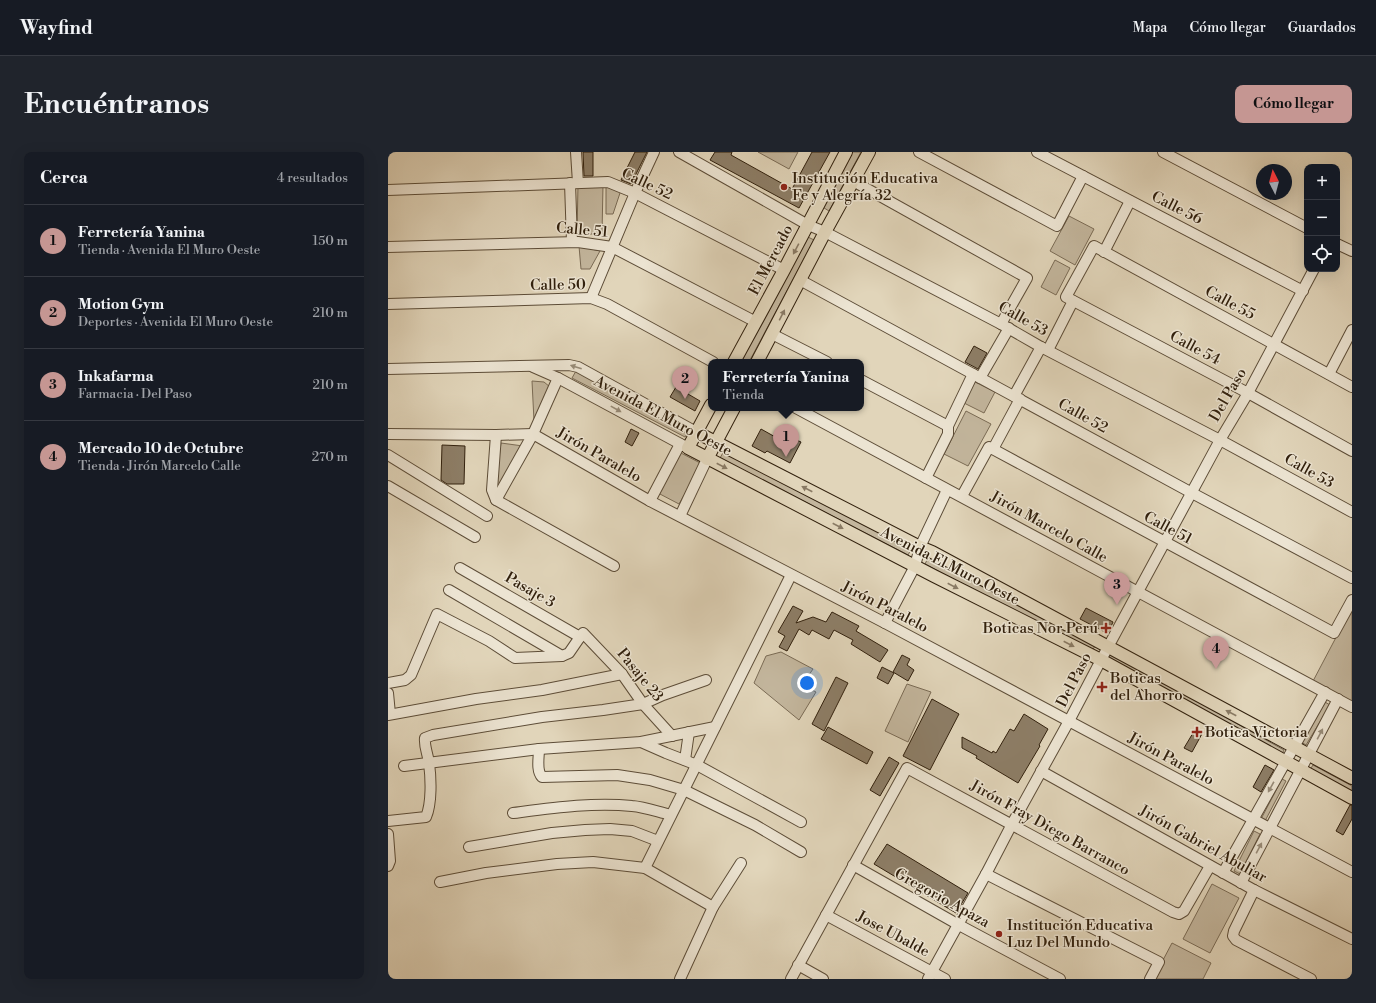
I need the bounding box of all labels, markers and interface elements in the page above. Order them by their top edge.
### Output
text: Wayfind [20,16,93,40]
text: Mapa [1133,19,1167,37]
text: Cómo llegar [1189,19,1266,37]
text: Guardados [1288,19,1356,37]
button: Cómo llegar [1235,85,1352,123]
text: Encuéntranos [24,87,209,122]
street label: Calle 52 [618,164,676,204]
north arrow [1256,164,1292,200]
map controls [1304,164,1340,272]
button: + [1304,164,1340,200]
text: Cerca [40,167,88,189]
place label: Institución Educativa Fe y Alegría 32 [792,169,939,205]
text: 4 resultados [277,170,348,186]
marker: Institución Educativa Fe y Alegría 32 [779,182,789,192]
street label: Calle 56 [1148,187,1206,229]
button: − [1304,200,1340,236]
street label: Calle 51 [555,218,609,242]
street label: El Mercado [745,221,797,299]
text: Ferretería Yanina [78,223,205,242]
text: 1 [50,233,56,249]
text: 150 m [313,233,348,249]
button: locate [1304,236,1340,272]
text: Tienda · Avenida El Muro Oeste [78,242,260,258]
one-way arrow [792,243,799,254]
street label: Calle 50 [530,275,586,295]
street label: Calle 55 [1202,282,1258,324]
text: Motion Gym [78,295,164,314]
street label: Calle 53 [995,298,1051,340]
text: 2 [49,305,57,321]
text: 210 m [313,305,348,321]
one-way arrow [778,309,785,321]
text: Deportes · Avenida El Muro Oeste [78,314,273,330]
street label: Calle 54 [1166,327,1224,369]
popup [708,359,864,411]
one-way arrow [570,364,582,370]
street label: Del Paso [1205,365,1251,425]
pin: 2 [672,366,698,399]
text: Inkafarma [78,367,154,386]
text: Ferretería Yanina [723,368,849,387]
street label: Avenida El Muro Oeste [590,371,735,460]
text: 3 [49,377,57,393]
text: 210 m [313,377,348,393]
text: Farmacia · Del Paso [78,386,192,402]
text: Tienda [723,387,764,403]
street label: Calle 52 [1055,395,1111,437]
one-way arrow [610,406,622,412]
street label: Jirón Paralelo [552,423,645,487]
pin: 1 [773,424,799,457]
text: Mercado 10 de Octubre [78,439,244,458]
text: 4 [49,449,57,465]
text: 270 m [312,449,348,465]
street label: Calle 53 [1281,450,1337,492]
text: Tienda · Jirón Marcelo Calle [78,458,241,474]
one-way arrow [716,463,728,470]
one-way arrow [801,485,813,492]
street label: Jirón Marcelo Calle [986,486,1111,567]
street label: Calle 51 [1141,507,1196,549]
street label: Avenida El Muro Oeste [876,522,1023,609]
one-way arrow [832,523,843,529]
street label: Pasaje 3 [501,568,559,612]
pin: 3 [1104,572,1130,605]
street label: Jirón Paralelo [838,577,931,637]
one-way arrow [947,582,959,589]
place label: Boticas Nor Perú [982,619,1098,638]
marker: Boticas Nor Perú [1101,623,1111,633]
pin: 4 [1203,636,1229,669]
one-way arrow [1063,641,1075,648]
street label: Pasaje 23 [613,644,667,706]
street label: Del Paso [1052,649,1096,711]
place label: Boticas del Ahorro [1109,669,1183,705]
your location [797,673,817,693]
marker: Boticas del Ahorro [1097,682,1107,692]
one-way arrow [1225,709,1237,716]
place label: Botica Victoria [1204,723,1308,742]
marker: Botica Victoria [1192,727,1202,737]
street label: Jirón Paralelo [1124,728,1217,790]
one-way arrow [1317,728,1323,739]
street label: Jirón Fray Diego Barranco [966,776,1133,880]
one-way arrow [1268,781,1275,793]
street label: Jirón Gabriel Abuliar [1135,800,1271,887]
one-way arrow [1256,843,1262,854]
street label: Gregorio Apaza [891,864,993,932]
street label: Jose Ubalde [852,906,933,961]
place label: Institución Educativa Luz Del Mundo [1007,916,1154,952]
marker: Institución Educativa Luz Del Mundo [994,929,1004,939]

